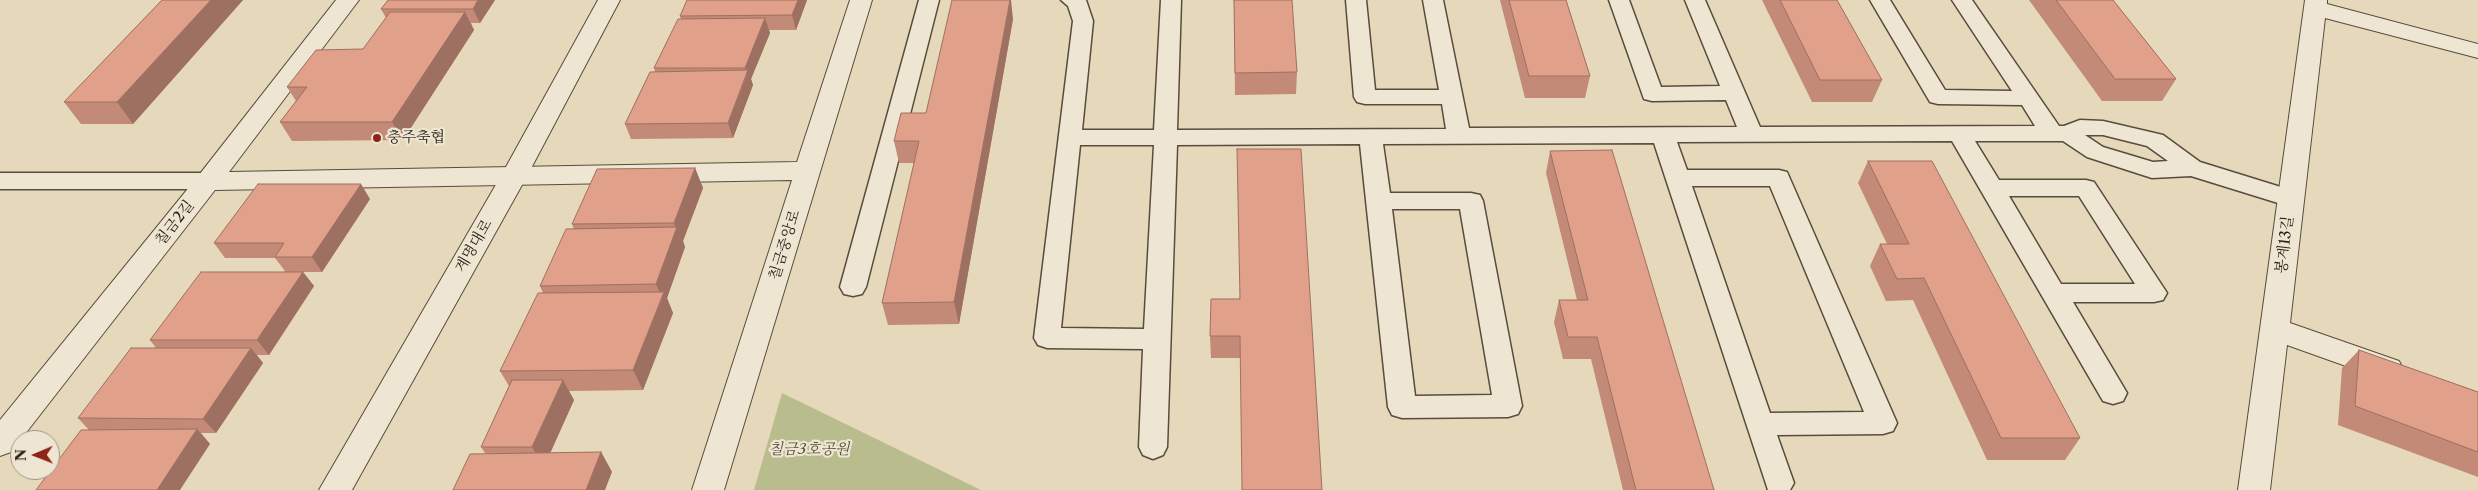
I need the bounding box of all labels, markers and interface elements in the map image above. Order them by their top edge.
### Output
place label: 충주축협 [387,129,445,147]
marker: 충주축협 [371,132,383,144]
street label: 칠금2길 [152,197,198,249]
street label: 칠금중앙로 [766,208,804,282]
street label: 봉계13길 [2273,215,2297,275]
street label: 계명대로 [452,216,496,276]
north arrow [10,430,60,480]
park label: 칠금3호공원 [768,441,850,459]
text: N [12,449,30,461]

